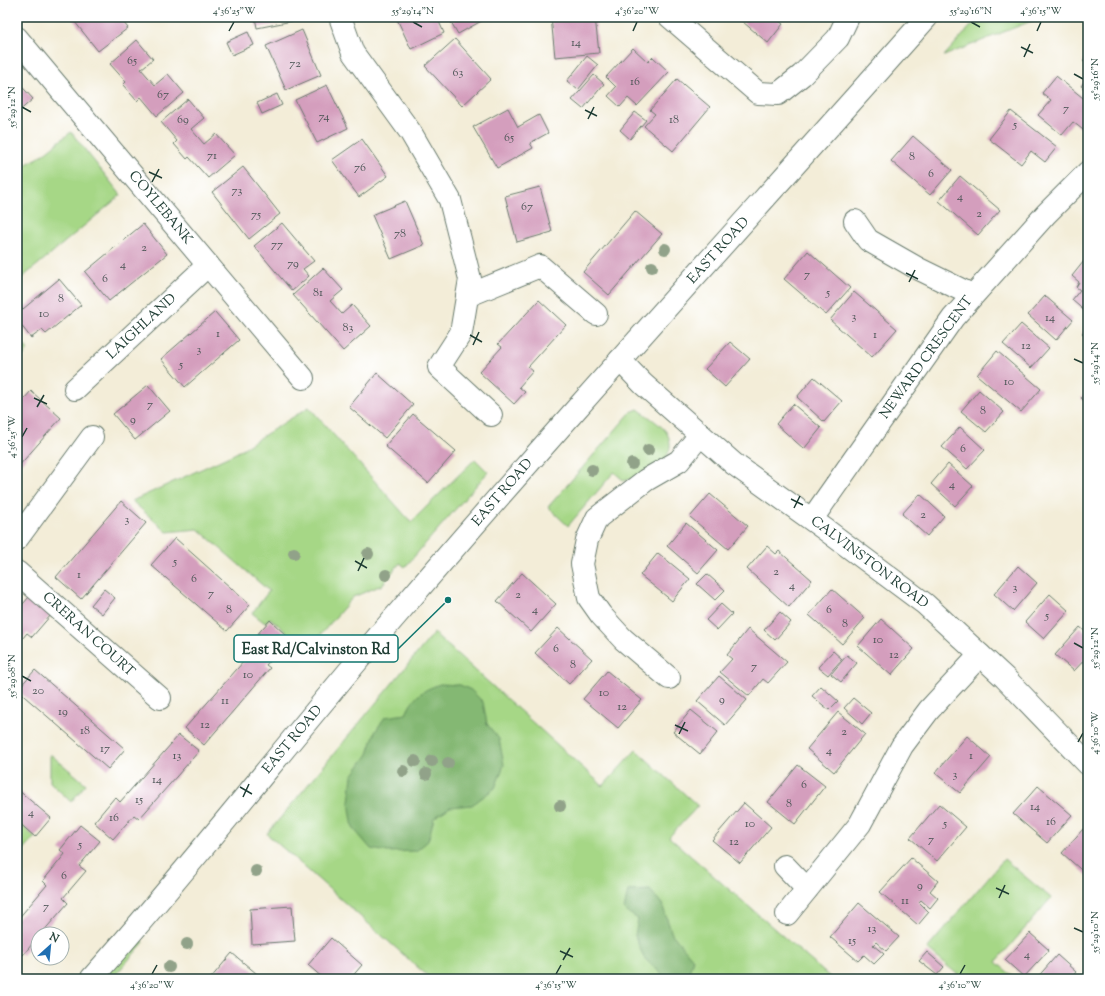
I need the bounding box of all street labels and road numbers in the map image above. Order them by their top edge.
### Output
street label: COYLEBANK [123,167,197,249]
street label: EAST ROAD [683,213,755,289]
street label: LAIGHLAND [103,289,181,365]
street label: NEWARD CRESCENT [876,292,979,424]
street label: EAST ROAD [468,455,538,531]
street label: CALVINSTON ROAD [806,512,932,614]
street label: CRERAN COURT [37,588,139,682]
street label: EAST ROAD [258,701,328,779]

